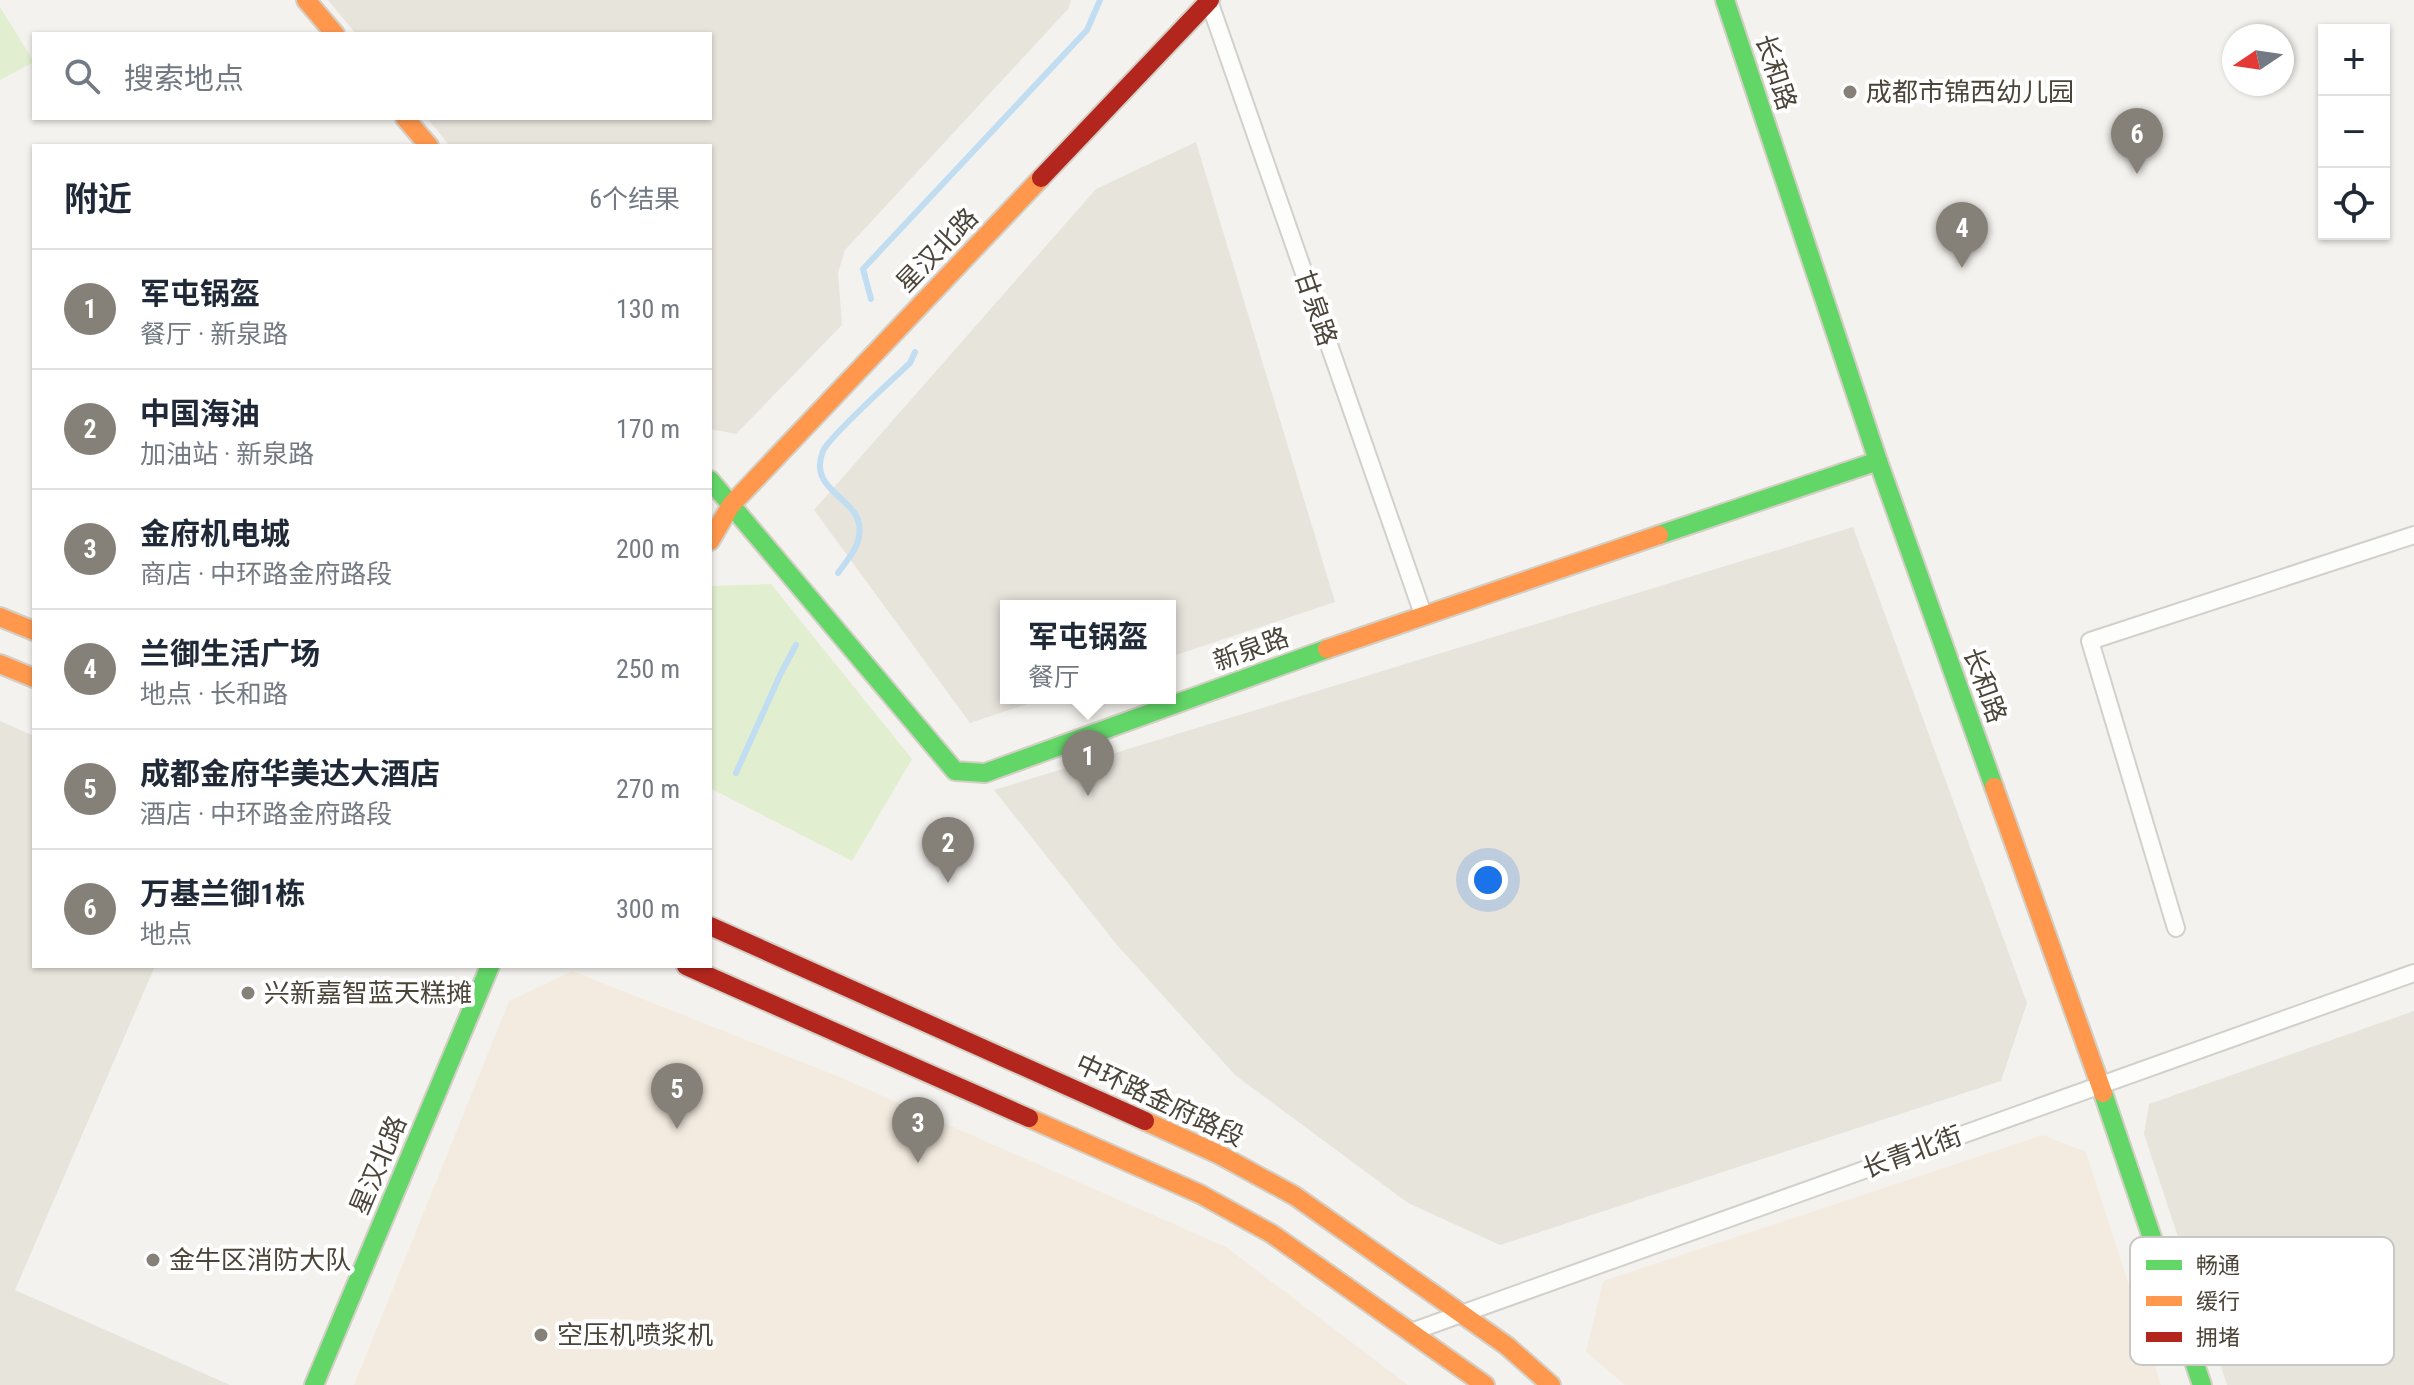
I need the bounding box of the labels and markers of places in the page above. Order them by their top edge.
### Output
place label: 成都市锦西幼儿园 [1866,77,2074,107]
marker: 成都市锦西幼儿园 [1841,83,1859,101]
pin: 6 [2111,108,2163,174]
pin: 4 [1936,202,1988,268]
pin: 1 [1062,730,1114,796]
pin: 2 [922,817,974,883]
place label: 兴新嘉智蓝天糕摊 [264,978,472,1008]
marker: 兴新嘉智蓝天糕摊 [239,984,257,1002]
pin: 5 [651,1063,703,1129]
pin: 3 [892,1097,944,1163]
place label: 金牛区消防大队 [169,1245,351,1275]
marker: 金牛区消防大队 [144,1251,162,1269]
place label: 空压机喷浆机 [557,1320,713,1350]
marker: 空压机喷浆机 [532,1326,550,1344]

